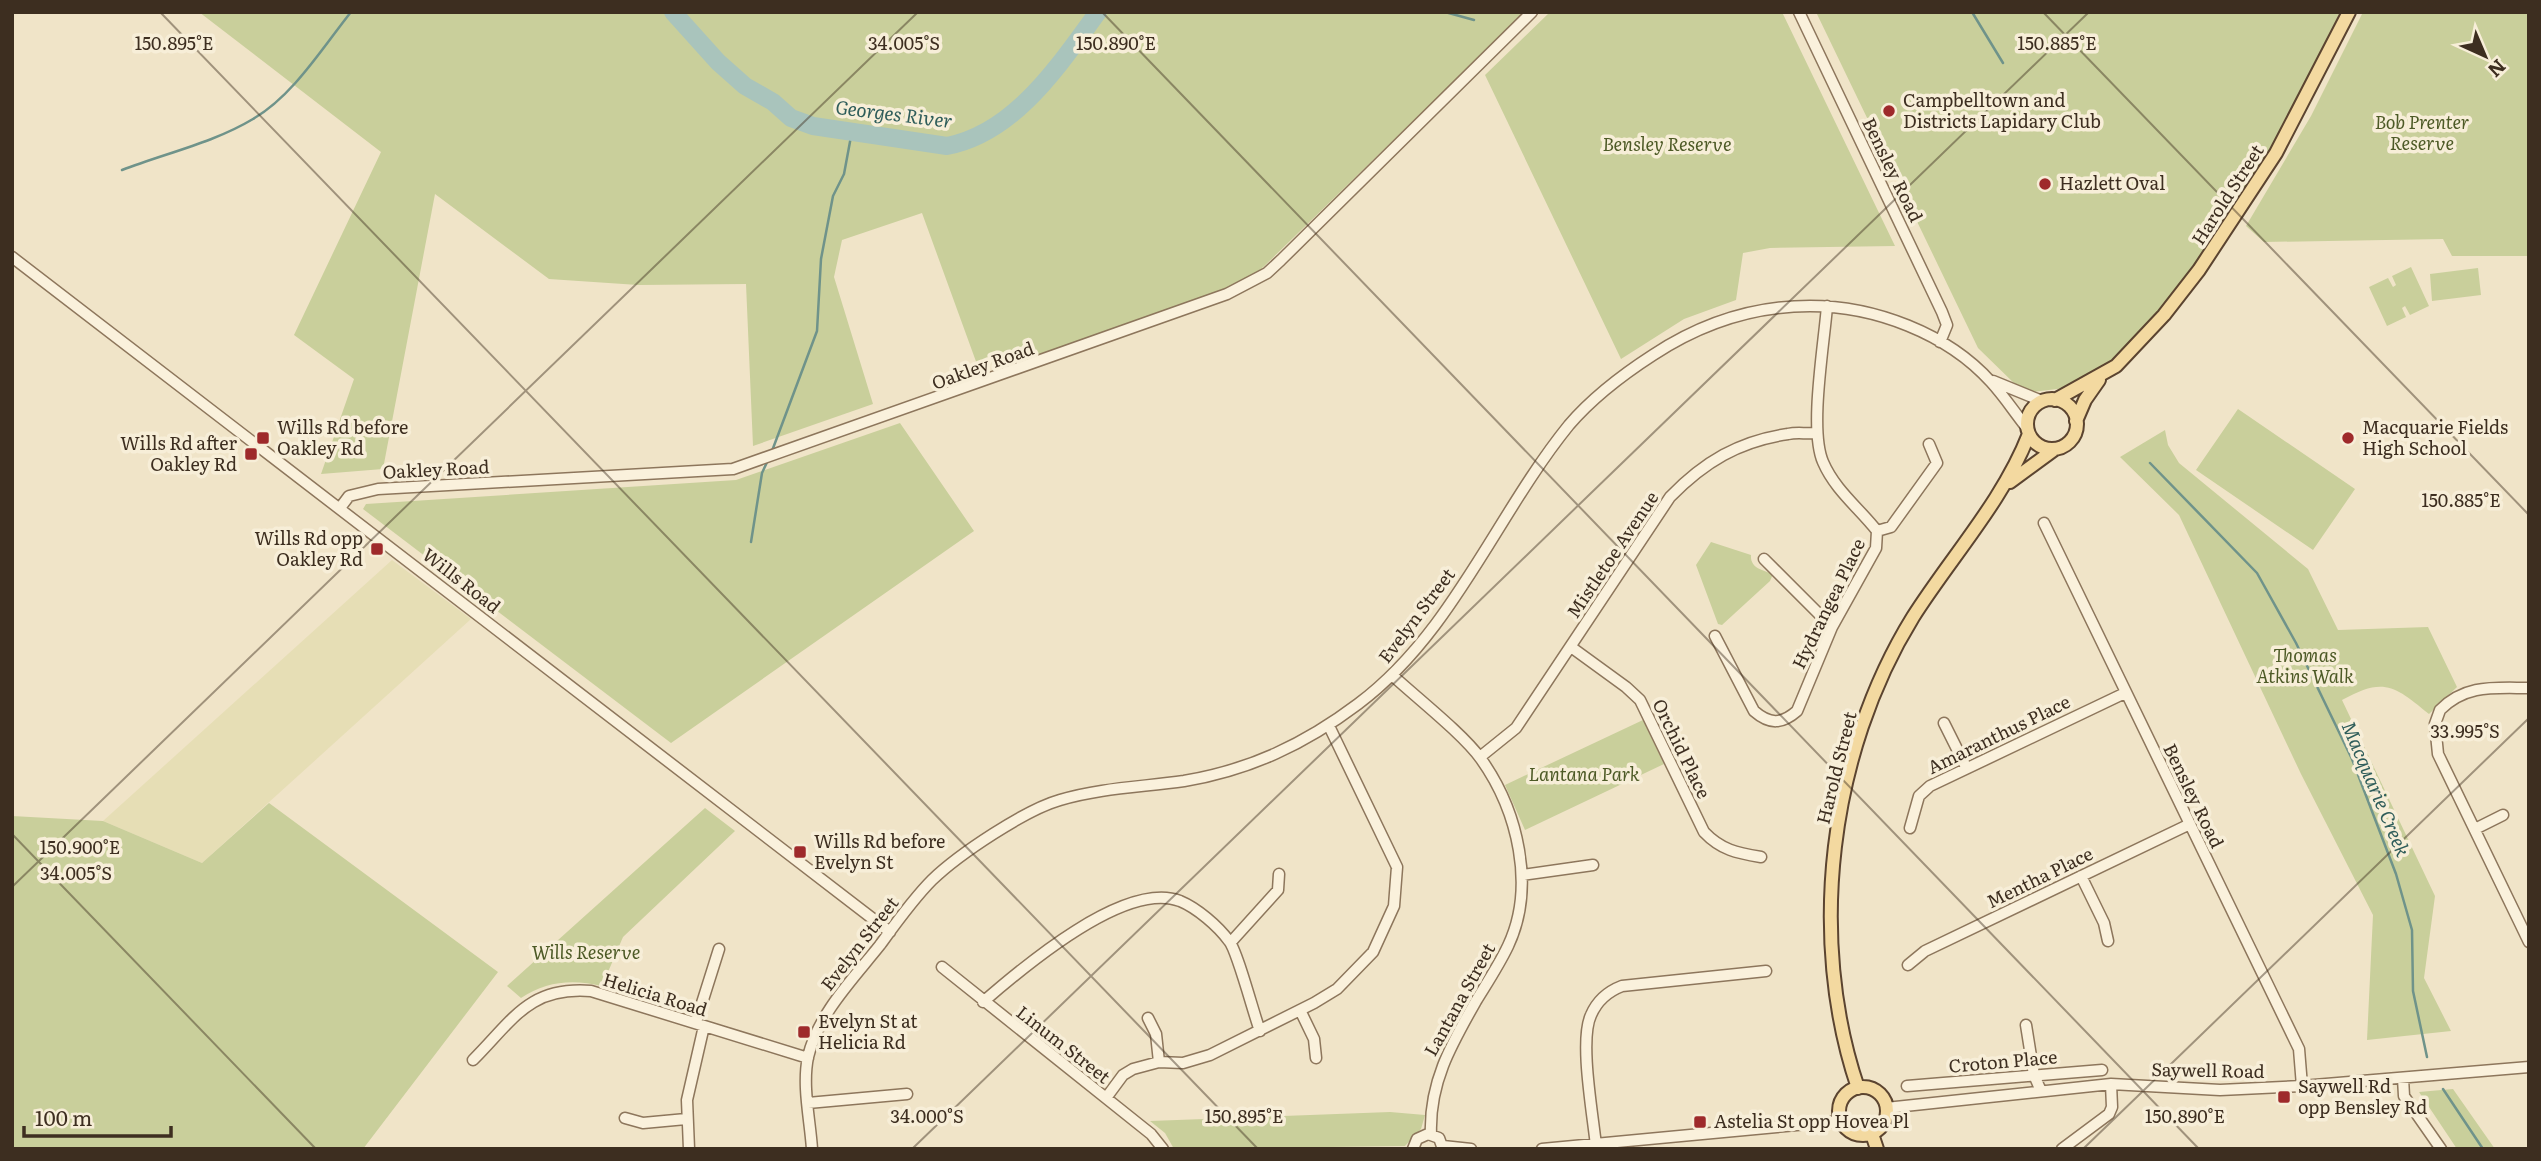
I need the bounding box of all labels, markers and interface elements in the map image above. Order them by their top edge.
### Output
north arrow [2450,21,2520,91]
text: 150.895°E [135,29,213,56]
text: 34.005°S [868,29,940,56]
text: 150.890°E [1076,29,1156,56]
text: 150.885°E [2017,29,2097,56]
text: N [2482,53,2513,85]
place label: Campbelltown and Districts Lapidary Club [1903,86,2101,134]
water label: Georges River [834,92,954,134]
marker: Campbelltown and Districts Lapidary Club [1881,103,1897,119]
park label: Bob Prenter Reserve [2375,108,2469,156]
street label: Bensley Road [1856,112,1930,226]
park label: Bensley Reserve [1603,130,1732,157]
street label: Harold Street [2184,138,2270,250]
place label: Hazlett Oval [2059,169,2165,196]
marker: Hazlett Oval [2037,176,2053,192]
street label: Oakley Road [928,334,1037,396]
place label: Wills Rd before Oakley Rd [277,413,408,461]
place label: Macquarie Fields High School [2362,413,2508,461]
place label: Wills Rd after Oakley Rd [120,429,237,477]
marker: Wills Rd before Oakley Rd [255,430,271,446]
marker: Macquarie Fields High School [2340,430,2356,446]
marker: Wills Rd after Oakley Rd [243,446,259,462]
street label: Oakley Road [382,452,490,485]
street label: Mistletoe Avenue [1559,485,1664,623]
text: 150.885°E [2421,486,2501,513]
place label: Wills Rd opp Oakley Rd [254,524,363,572]
street label: Hydrangea Place [1784,533,1871,673]
marker: Wills Rd opp Oakley Rd [369,541,385,557]
street label: Wills Road [417,541,507,619]
street label: Evelyn Street [1371,561,1461,668]
park label: Thomas Atkins Walk [2256,641,2354,689]
street label: Amaranthus Place [1922,687,2074,780]
street label: Orchid Place [1647,694,1718,803]
street label: Harold Street [1809,708,1863,827]
water label: Macquarie Creek [2336,717,2418,861]
text: 33.995°S [2430,717,2500,744]
street label: Bensley Road [2157,738,2231,852]
park label: Lantana Park [1528,760,1640,787]
place label: Wills Rd before Evelyn St [814,827,945,875]
text: 150.900°E [40,833,120,860]
street label: Mentha Place [1982,839,2097,914]
marker: Wills Rd before Evelyn St [792,844,808,860]
text: 34.005°S [40,859,112,886]
street label: Evelyn Street [813,890,905,996]
street label: Lantana Street [1416,937,1501,1061]
park label: Wills Reserve [532,938,640,965]
street label: Helicia Road [600,965,711,1022]
street label: Linum Street [1011,998,1117,1090]
place label: Evelyn St at Helicia Rd [818,1007,918,1055]
marker: Evelyn St at Helicia Rd [796,1024,812,1040]
street label: Croton Place [1947,1042,2058,1079]
street label: Saywell Road [2151,1055,2265,1084]
place label: Saywell Rd opp Bensley Rd [2298,1072,2427,1120]
marker: Saywell Rd opp Bensley Rd [2276,1089,2292,1105]
scale bar [24,1094,172,1138]
text: 100 m [35,1101,92,1132]
text: 34.000°S [890,1102,964,1129]
text: 150.895°E [1205,1102,1283,1129]
text: 150.890°E [2145,1102,2225,1129]
place label: Astelia St opp Hovea Pl [1714,1107,1909,1134]
marker: Astelia St opp Hovea Pl [1692,1114,1708,1130]

